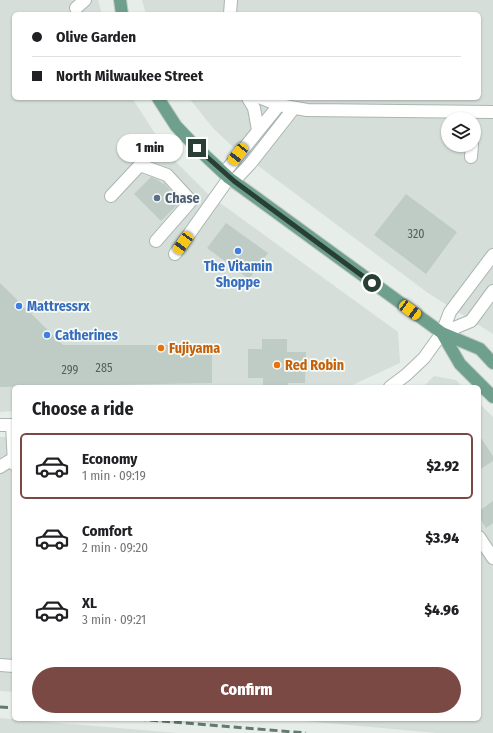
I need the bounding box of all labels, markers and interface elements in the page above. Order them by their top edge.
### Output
text: Olive Garden [56,28,136,46]
text: North Milwaukee Street [56,67,203,85]
map controls [441,112,481,152]
button: layers [441,112,481,152]
callout: 1 min [117,134,183,162]
route end [188,139,206,157]
text: 1 min [136,140,164,155]
car [226,141,250,167]
place label: Chase [165,190,200,207]
marker: Chase [152,193,162,203]
house number: 320 [408,227,424,241]
car [171,230,195,256]
marker: The Vitamin Shoppe [233,246,243,256]
place label: The Vitamin Shoppe [204,258,272,291]
route start [363,274,381,292]
place label: Mattressrx [27,298,90,315]
car [397,298,423,322]
marker: Mattressrx [14,301,24,311]
place label: Catherines [55,327,118,344]
marker: Catherines [42,330,52,340]
place label: Fujiyama [169,340,220,357]
marker: Fujiyama [156,343,166,353]
place label: Red Robin [285,357,344,374]
marker: Red Robin [272,360,282,370]
house number: 285 [96,361,113,375]
house number: 299 [62,363,79,377]
text: Choose a ride [32,398,134,420]
icon: car [34,448,70,484]
text: Economy [82,450,137,468]
text: $2.92 [427,457,459,475]
text: 1 min · 09:19 [82,468,146,483]
icon: car [34,520,70,556]
text: Comfort [82,522,133,540]
text: $3.94 [425,529,459,547]
text: 2 min · 09:20 [82,540,148,555]
icon: car [34,592,70,628]
text: XL [82,594,97,612]
text: $4.96 [425,601,459,619]
text: 3 min · 09:21 [82,612,146,627]
button: Confirm [32,667,461,713]

